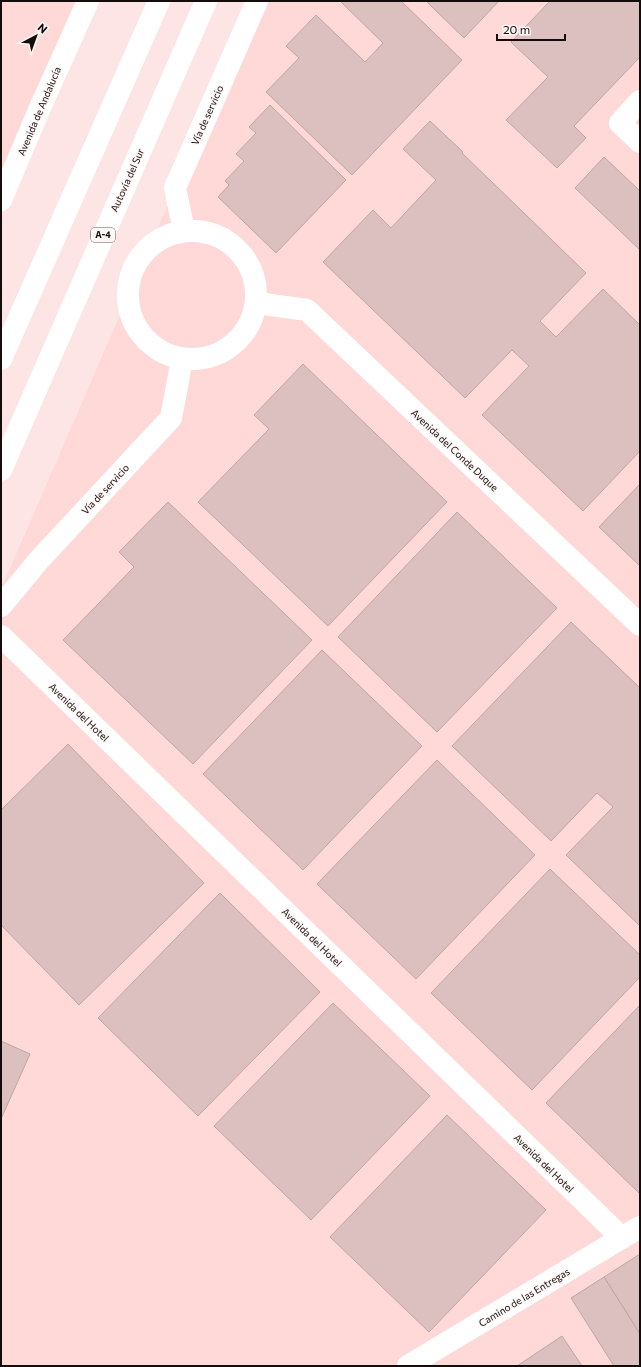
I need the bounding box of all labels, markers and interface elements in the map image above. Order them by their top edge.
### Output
north arrow [16,16,56,56]
scale bar [497,16,565,42]
text: N [36,20,50,36]
text: 20 m [503,22,530,36]
street label: Avenida de Andalucía [15,65,63,157]
street label: Vía de servicio [188,83,226,147]
street label: Autovía del Sur [108,146,146,214]
road number: A-4 [91,228,115,242]
street label: Avenida del Conde Duque [409,407,501,493]
street label: Vía de servicio [79,461,131,517]
street label: Avenida del Hotel [47,680,111,744]
street label: Avenida del Hotel [280,905,344,969]
street label: Avenida del Hotel [512,1131,576,1195]
street label: Camino de las Entregas [476,1265,572,1329]

